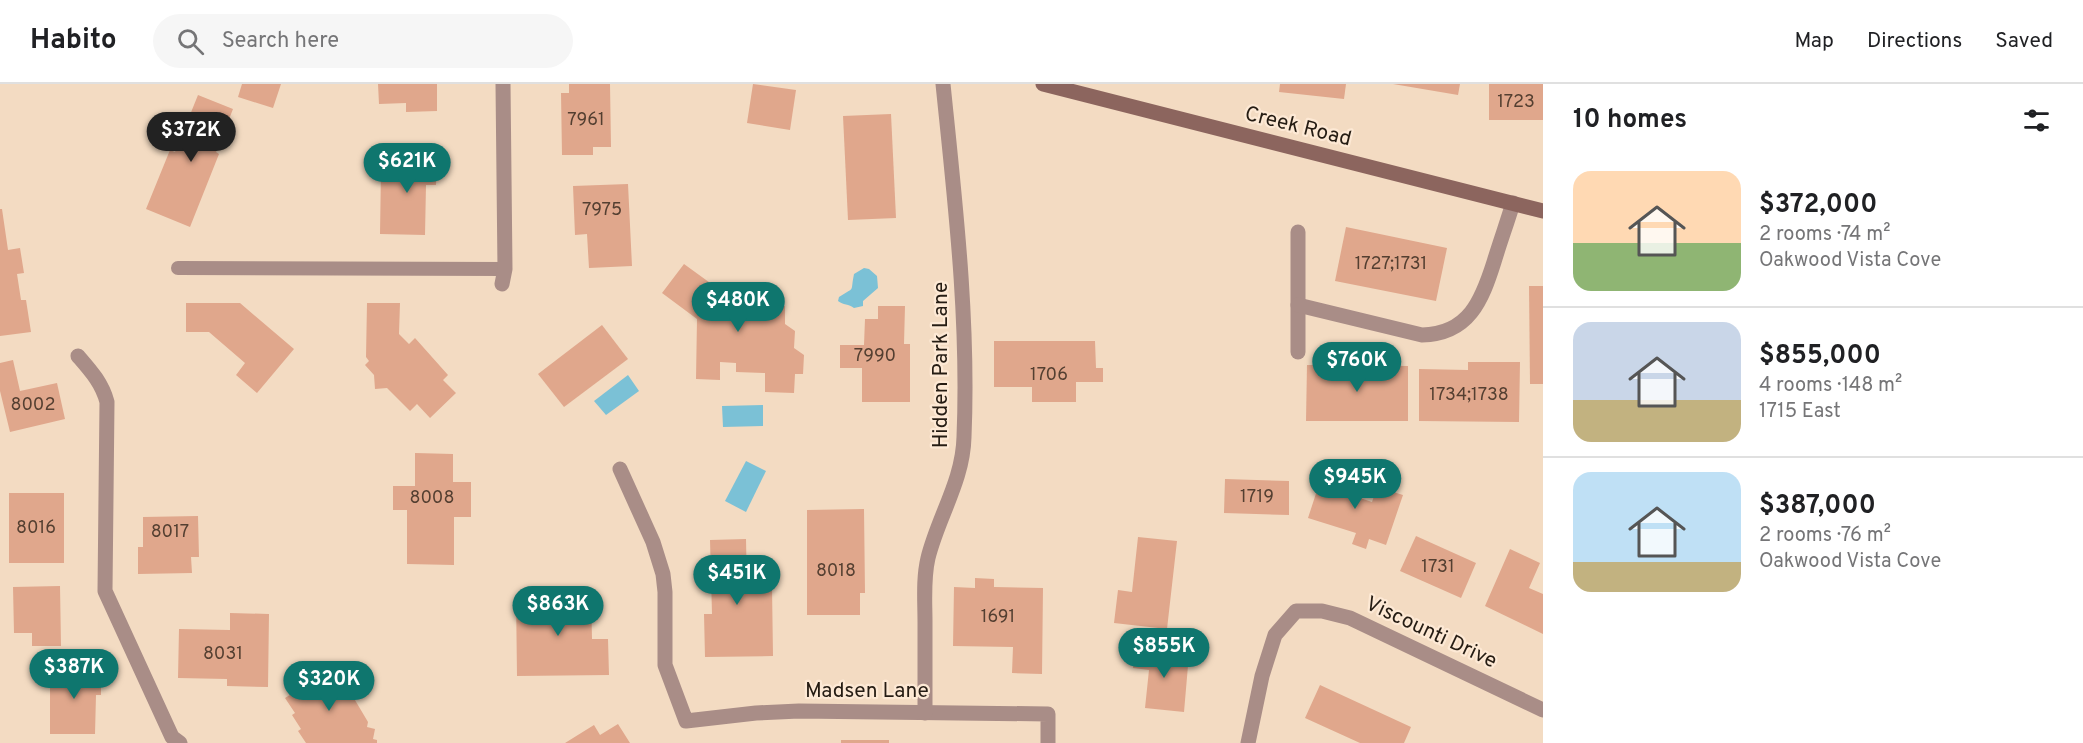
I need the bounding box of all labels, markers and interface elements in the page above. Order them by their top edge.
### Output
search box [153,14,573,68]
text: Habito [30,23,117,59]
icon: search [174,25,207,58]
text: Search here [222,28,339,55]
text: Map [1794,28,1834,55]
text: Directions [1867,28,1962,55]
text: Saved [1995,28,2053,55]
house number: 1723 [1497,91,1535,114]
street label: Creek Road [1242,101,1354,153]
text: 10 homes [1573,104,1687,137]
icon: filters [2020,104,2053,137]
house number: 7961 [567,109,605,132]
pin: $372K [149,112,233,163]
text: $372K [161,118,221,144]
pin: $621K [365,143,449,194]
text: $621K [378,149,436,175]
text: $372,000 [1759,189,1877,222]
icon: home [1621,195,1693,267]
house number: 7975 [582,199,622,222]
text: 2 rooms · 74 m² [1759,222,1890,248]
text: Oakwood Vista Cove [1759,248,1941,274]
house number: 1727;1731 [1355,253,1427,276]
pin: $480K [696,282,780,333]
street label: Hidden Park Lane [928,282,955,448]
text: $480K [706,288,770,314]
text: $855,000 [1759,340,1881,373]
pin: $760K [1315,342,1399,393]
house number: 7990 [854,345,896,368]
icon: home [1621,346,1693,418]
text: $760K [1326,348,1388,374]
house number: 1706 [1030,364,1068,387]
text: 4 rooms · 148 m² [1759,373,1902,399]
house number: 1734;1738 [1429,384,1509,407]
house number: 8002 [11,394,55,417]
text: 1715 East [1759,399,1841,425]
pin: $945K [1313,459,1397,510]
text: $945K [1323,465,1387,491]
house number: 1719 [1240,486,1274,509]
house number: 8008 [410,487,454,510]
text: $387,000 [1759,490,1876,523]
icon: home [1621,496,1693,568]
house number: 8016 [16,517,56,540]
house number: 8017 [151,521,189,544]
text: 2 rooms · 76 m² [1759,523,1891,549]
text: Oakwood Vista Cove [1759,549,1941,575]
pin: $451K [695,555,779,606]
house number: 1731 [1421,556,1455,579]
house number: 8018 [816,560,856,583]
text: $451K [707,561,767,587]
pin: $863K [516,586,600,637]
street label: Viscounti Drive [1361,591,1501,675]
text: $863K [526,592,590,618]
house number: 1691 [981,606,1015,629]
pin: $855K [1122,628,1206,679]
text: $855K [1132,634,1196,660]
house number: 8031 [203,643,243,666]
pin: $387K [32,649,116,700]
text: $387K [43,655,105,681]
pin: $320K [287,661,371,712]
text: $320K [297,667,361,693]
street label: Madsen Lane [805,678,929,705]

